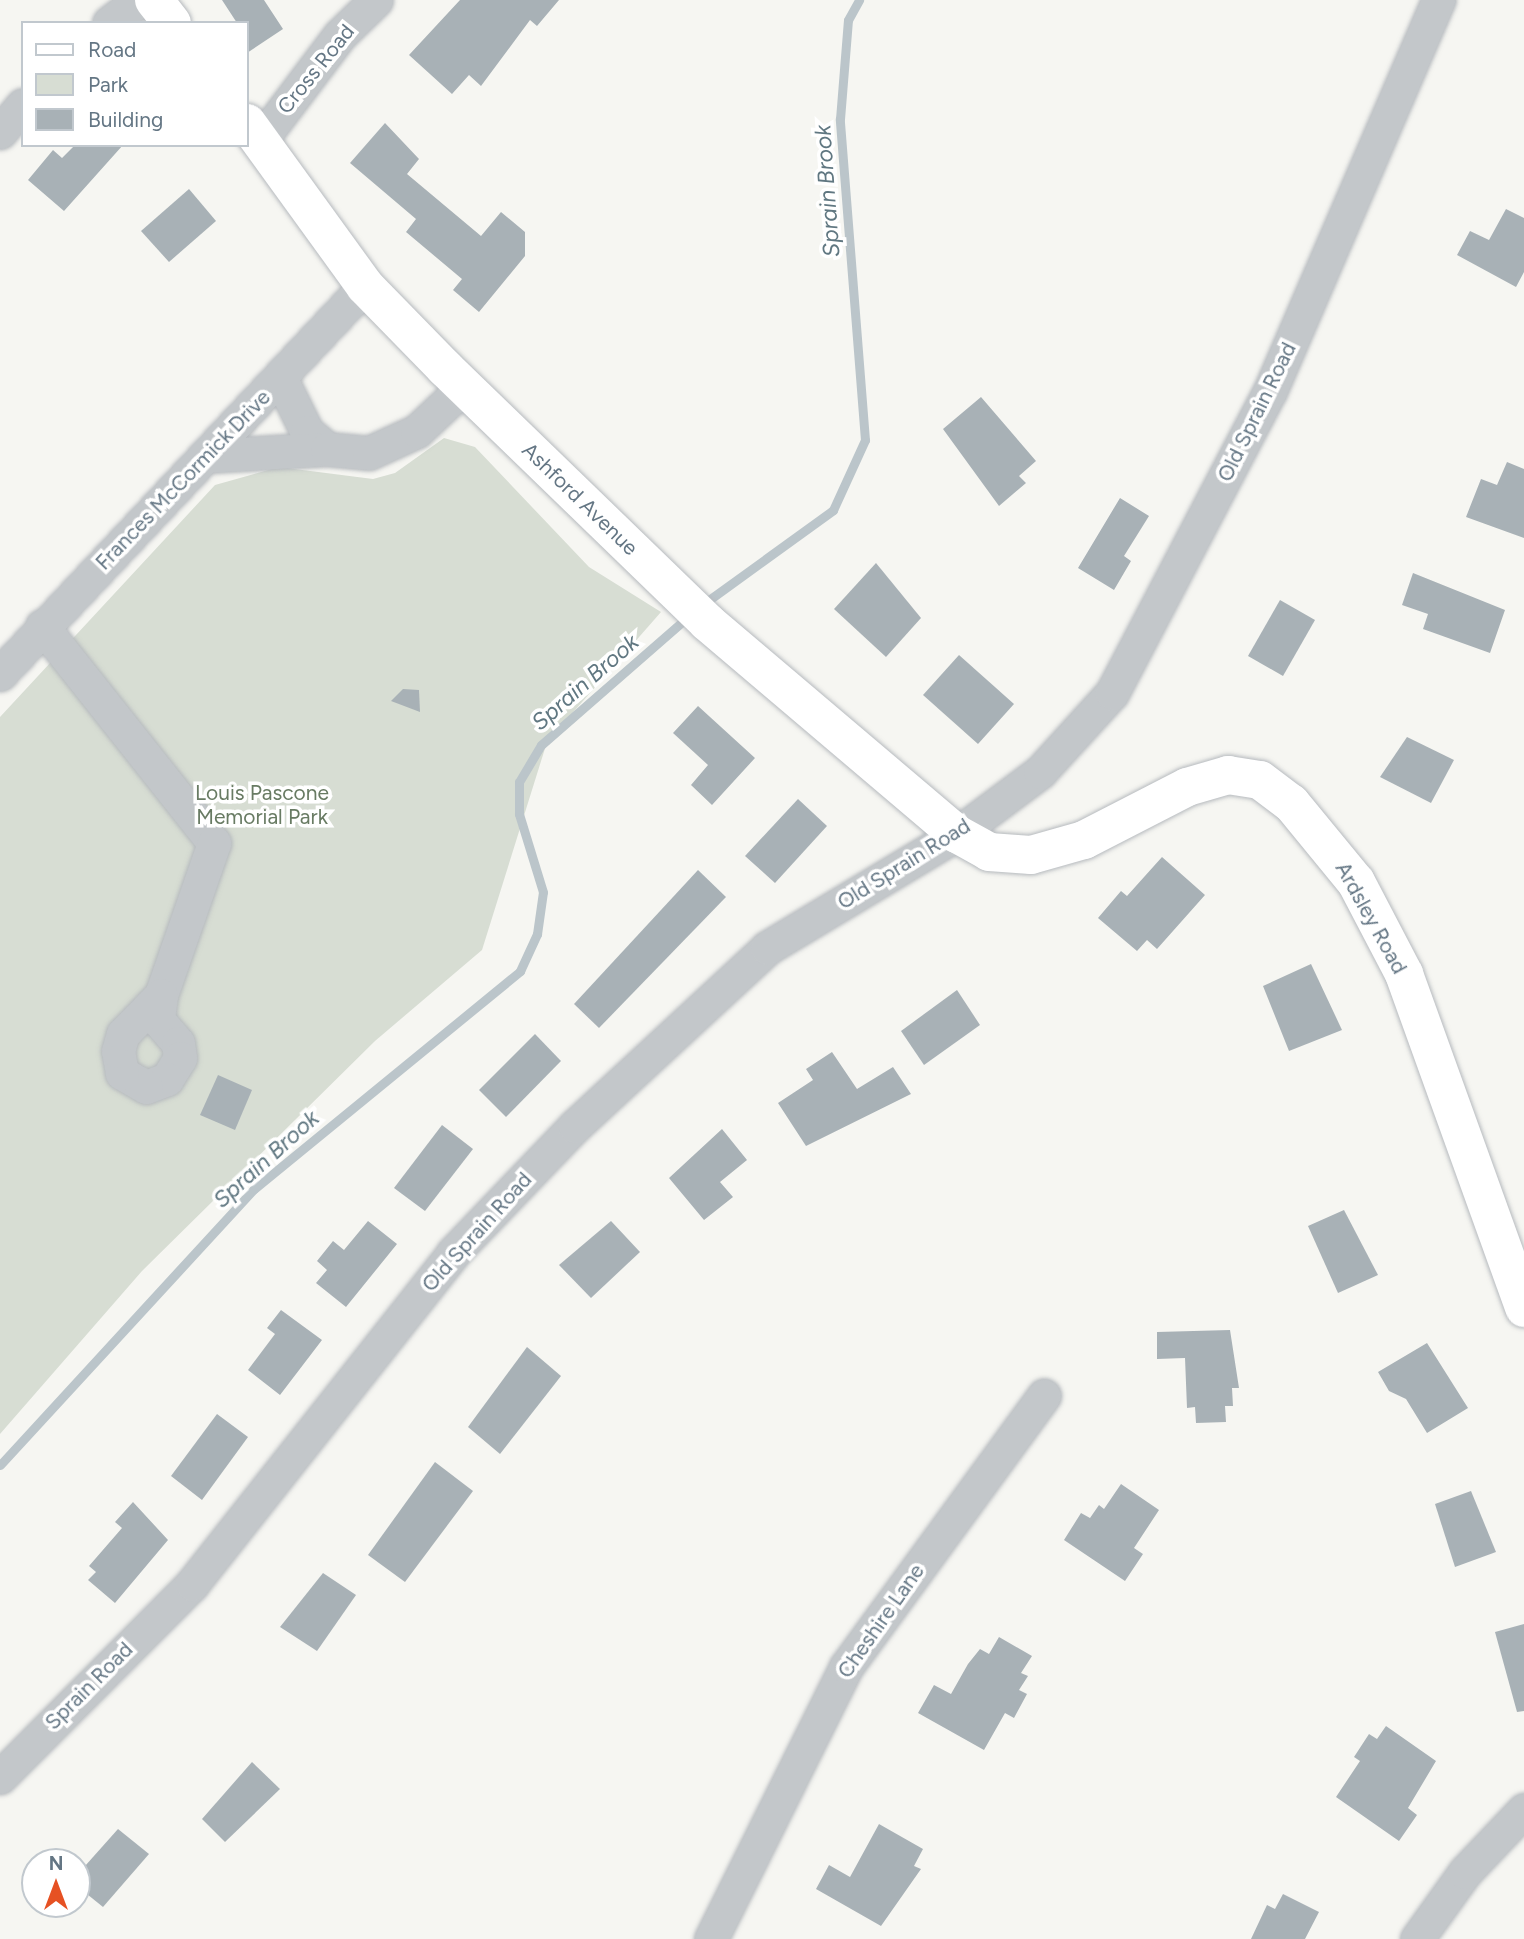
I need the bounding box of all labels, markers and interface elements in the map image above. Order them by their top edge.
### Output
street label: Cross Road [272,19,360,119]
legend [21,21,248,147]
text: Road [88,37,136,62]
text: Park [88,72,128,97]
text: Building [88,107,163,132]
water label: Sprain Brook [809,124,845,258]
street label: Old Sprain Road [1212,338,1302,486]
street label: Frances McCormick Drive [91,385,275,575]
street label: Ashford Avenue [517,437,643,561]
water label: Sprain Brook [526,628,644,736]
park label: Louis Pascone Memorial Park [195,780,329,830]
street label: Old Sprain Road [833,813,975,915]
street label: Ardsley Road [1330,858,1412,978]
water label: Sprain Brook [207,1104,325,1214]
street label: Old Sprain Road [417,1167,537,1297]
street label: Cheshire Lane [832,1559,930,1683]
street label: Sprain Road [40,1637,138,1735]
north arrow [21,1848,91,1918]
text: N [49,1852,63,1875]

